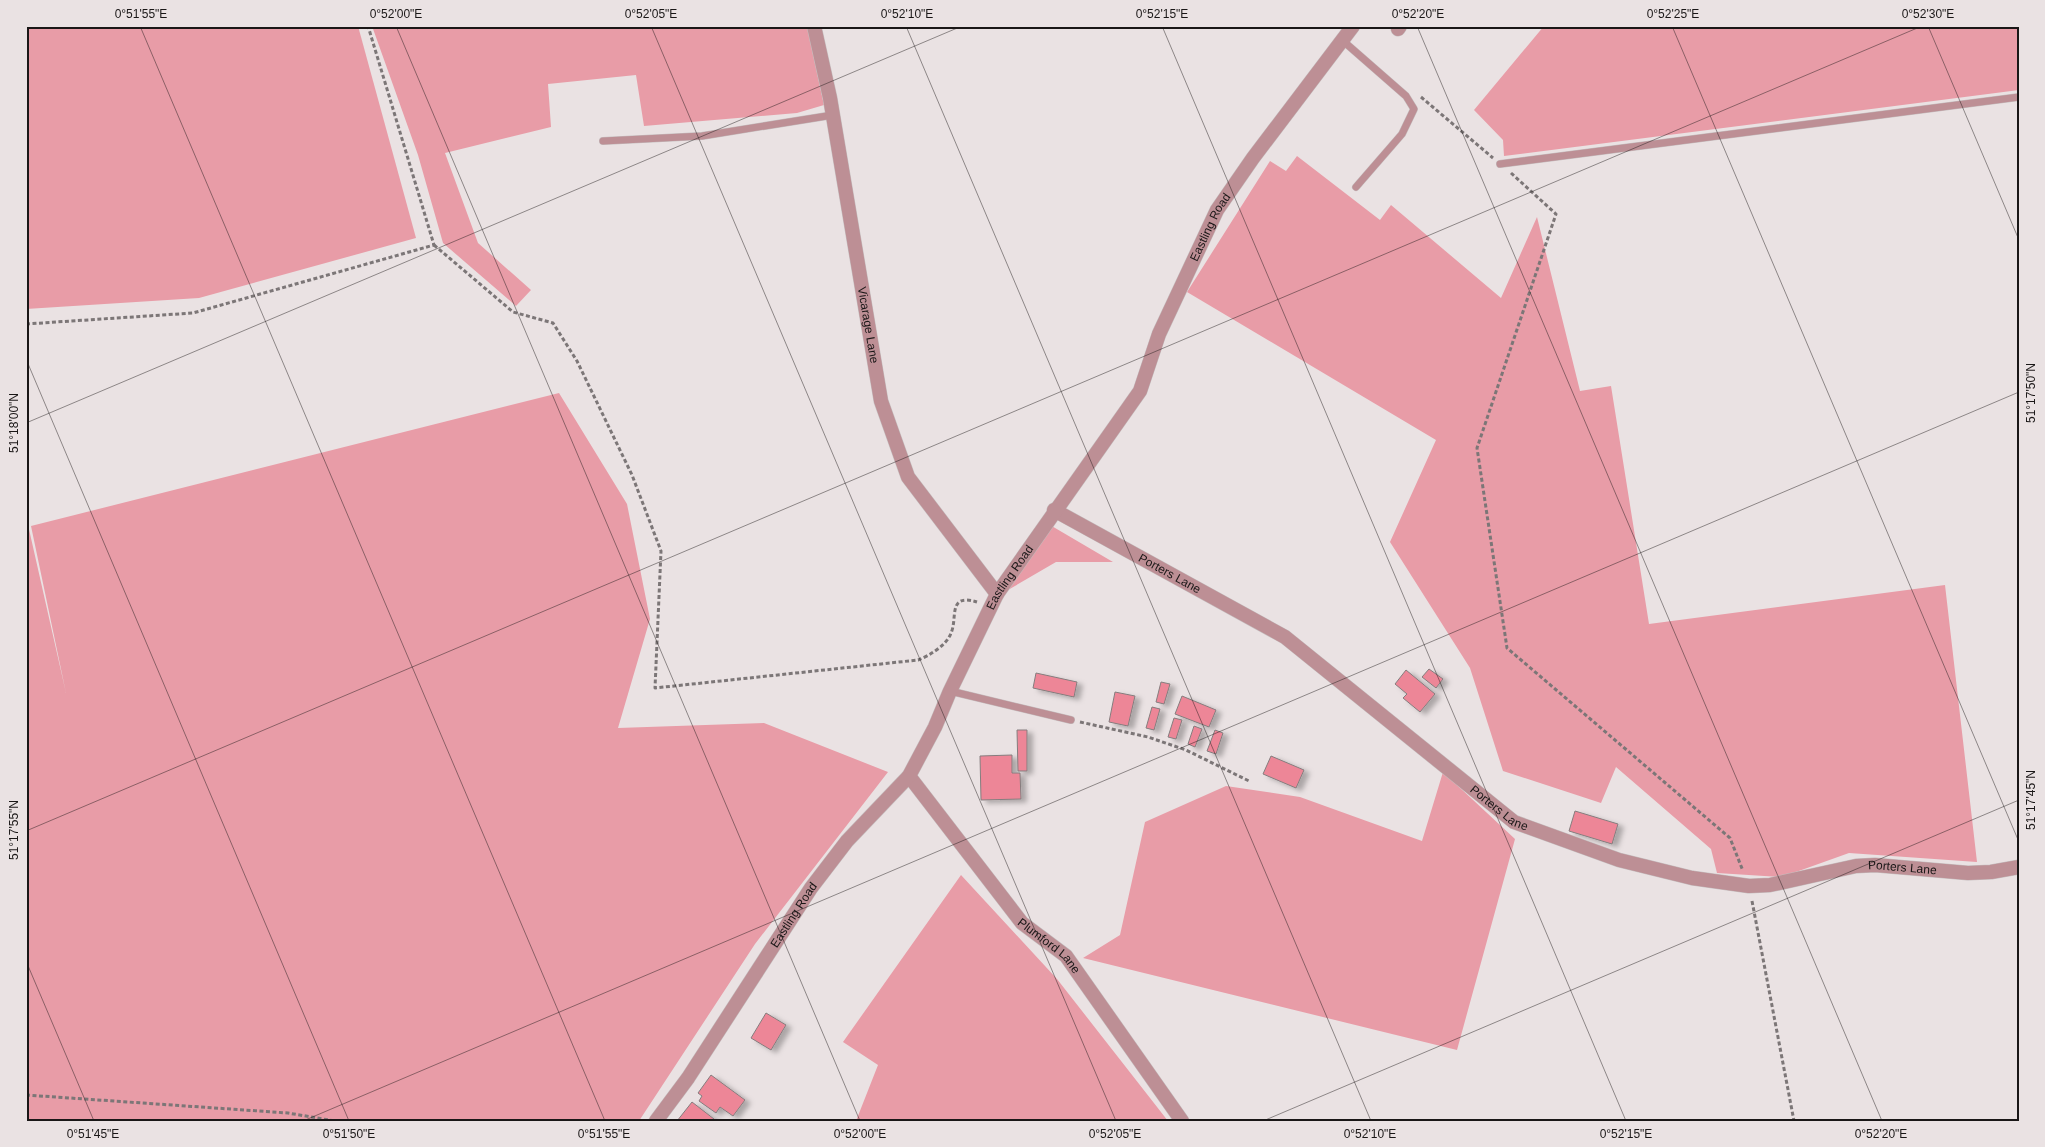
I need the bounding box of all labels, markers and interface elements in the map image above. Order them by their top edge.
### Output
text: 0°51'55"E [115,7,167,21]
text: 0°52'00"E [370,7,422,21]
text: 0°52'05"E [625,7,677,21]
text: 0°52'10"E [881,7,933,21]
text: 0°52'15"E [1136,7,1188,21]
text: 0°52'20"E [1392,7,1444,21]
text: 0°52'25"E [1647,7,1699,21]
text: 0°52'30"E [1902,7,1954,21]
street label: Eastling Road [1187,190,1234,264]
street label: Vicarage Lane [855,286,882,365]
text: 51°17'50"N [2024,363,2038,423]
text: 51°18'00"N [7,393,21,453]
street label: Eastling Road [983,542,1036,612]
street label: Porters Lane [1136,551,1203,596]
text: 51°17'45"N [2024,770,2038,830]
street label: Porters Lane [1467,782,1530,834]
text: 51°17'55"N [7,800,21,860]
street label: Porters Lane [1868,858,1938,877]
street label: Eastling Road [767,879,820,950]
street label: Plumford Lane [1015,915,1083,976]
text: 0°51'45"E [67,1127,119,1141]
text: 0°51'50"E [323,1127,375,1141]
text: 0°51'55"E [578,1127,630,1141]
text: 0°52'00"E [834,1127,886,1141]
text: 0°52'05"E [1089,1127,1141,1141]
text: 0°52'10"E [1344,1127,1396,1141]
text: 0°52'15"E [1600,1127,1652,1141]
text: 0°52'20"E [1855,1127,1907,1141]

